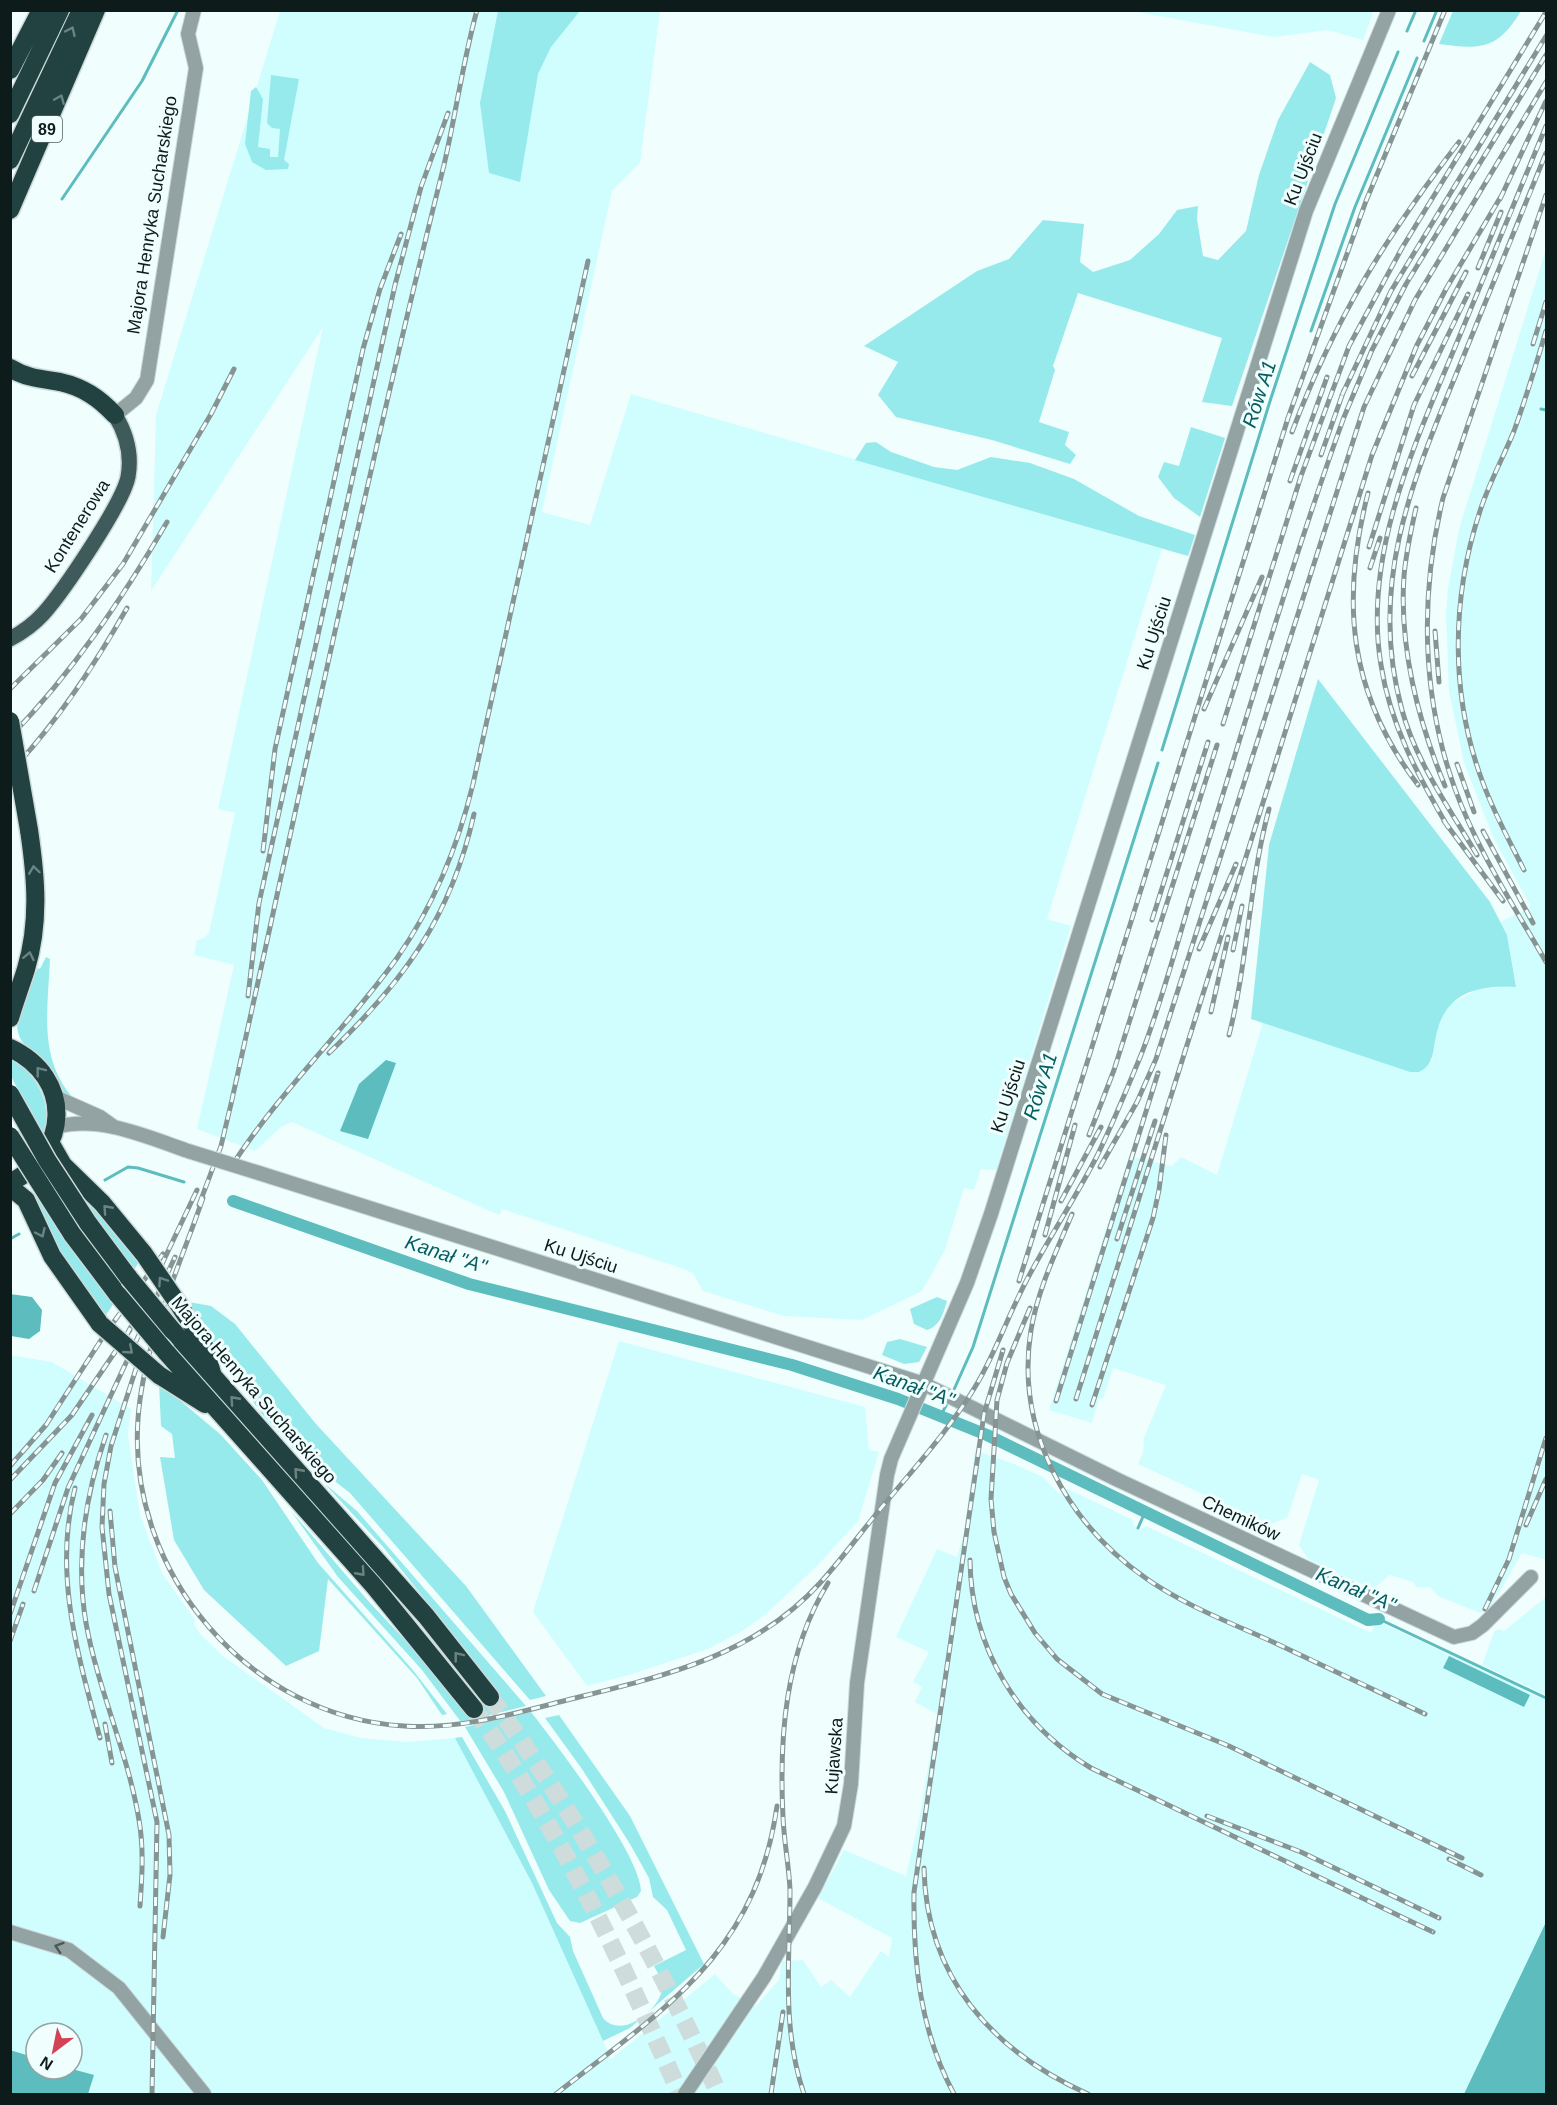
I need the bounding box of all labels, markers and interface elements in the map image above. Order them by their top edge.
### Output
one-way arrow [64,27,76,38]
one-way arrow [52,94,64,105]
street label: Majora Henryka Sucharskiego [123,94,181,336]
road number: 89 [32,116,62,142]
street label: Ku Ujściu [1280,130,1326,208]
water label: Rów A1 [1238,358,1280,430]
street label: Kontenerowa [40,475,114,576]
street label: Ku Ujściu [1133,594,1175,672]
one-way arrow [29,865,41,874]
one-way arrow [22,951,35,961]
water label: Rów A1 [1019,1050,1061,1122]
street label: Ku Ujściu [987,1057,1029,1135]
one-way arrow [37,1067,48,1078]
one-way arrow [103,1205,114,1215]
one-way arrow [34,1226,46,1237]
water label: Kanał "A" [403,1231,490,1278]
street label: Ku Ujściu [542,1235,620,1277]
one-way arrow [158,1276,169,1287]
street label: Majora Henryka Sucharskiego [167,1292,341,1488]
one-way arrow [122,1343,133,1354]
water label: Kanał "A" [871,1361,958,1411]
one-way arrow [230,1396,241,1407]
one-way arrow [294,1468,305,1479]
street label: Chemików [1199,1491,1284,1545]
water label: Kanał "A" [1313,1562,1400,1616]
one-way arrow [354,1565,365,1575]
one-way arrow [455,1652,466,1663]
street label: Kujawska [821,1716,847,1795]
one-way arrow [54,1942,65,1955]
north arrow [24,2021,84,2081]
text: N [37,2053,56,2074]

